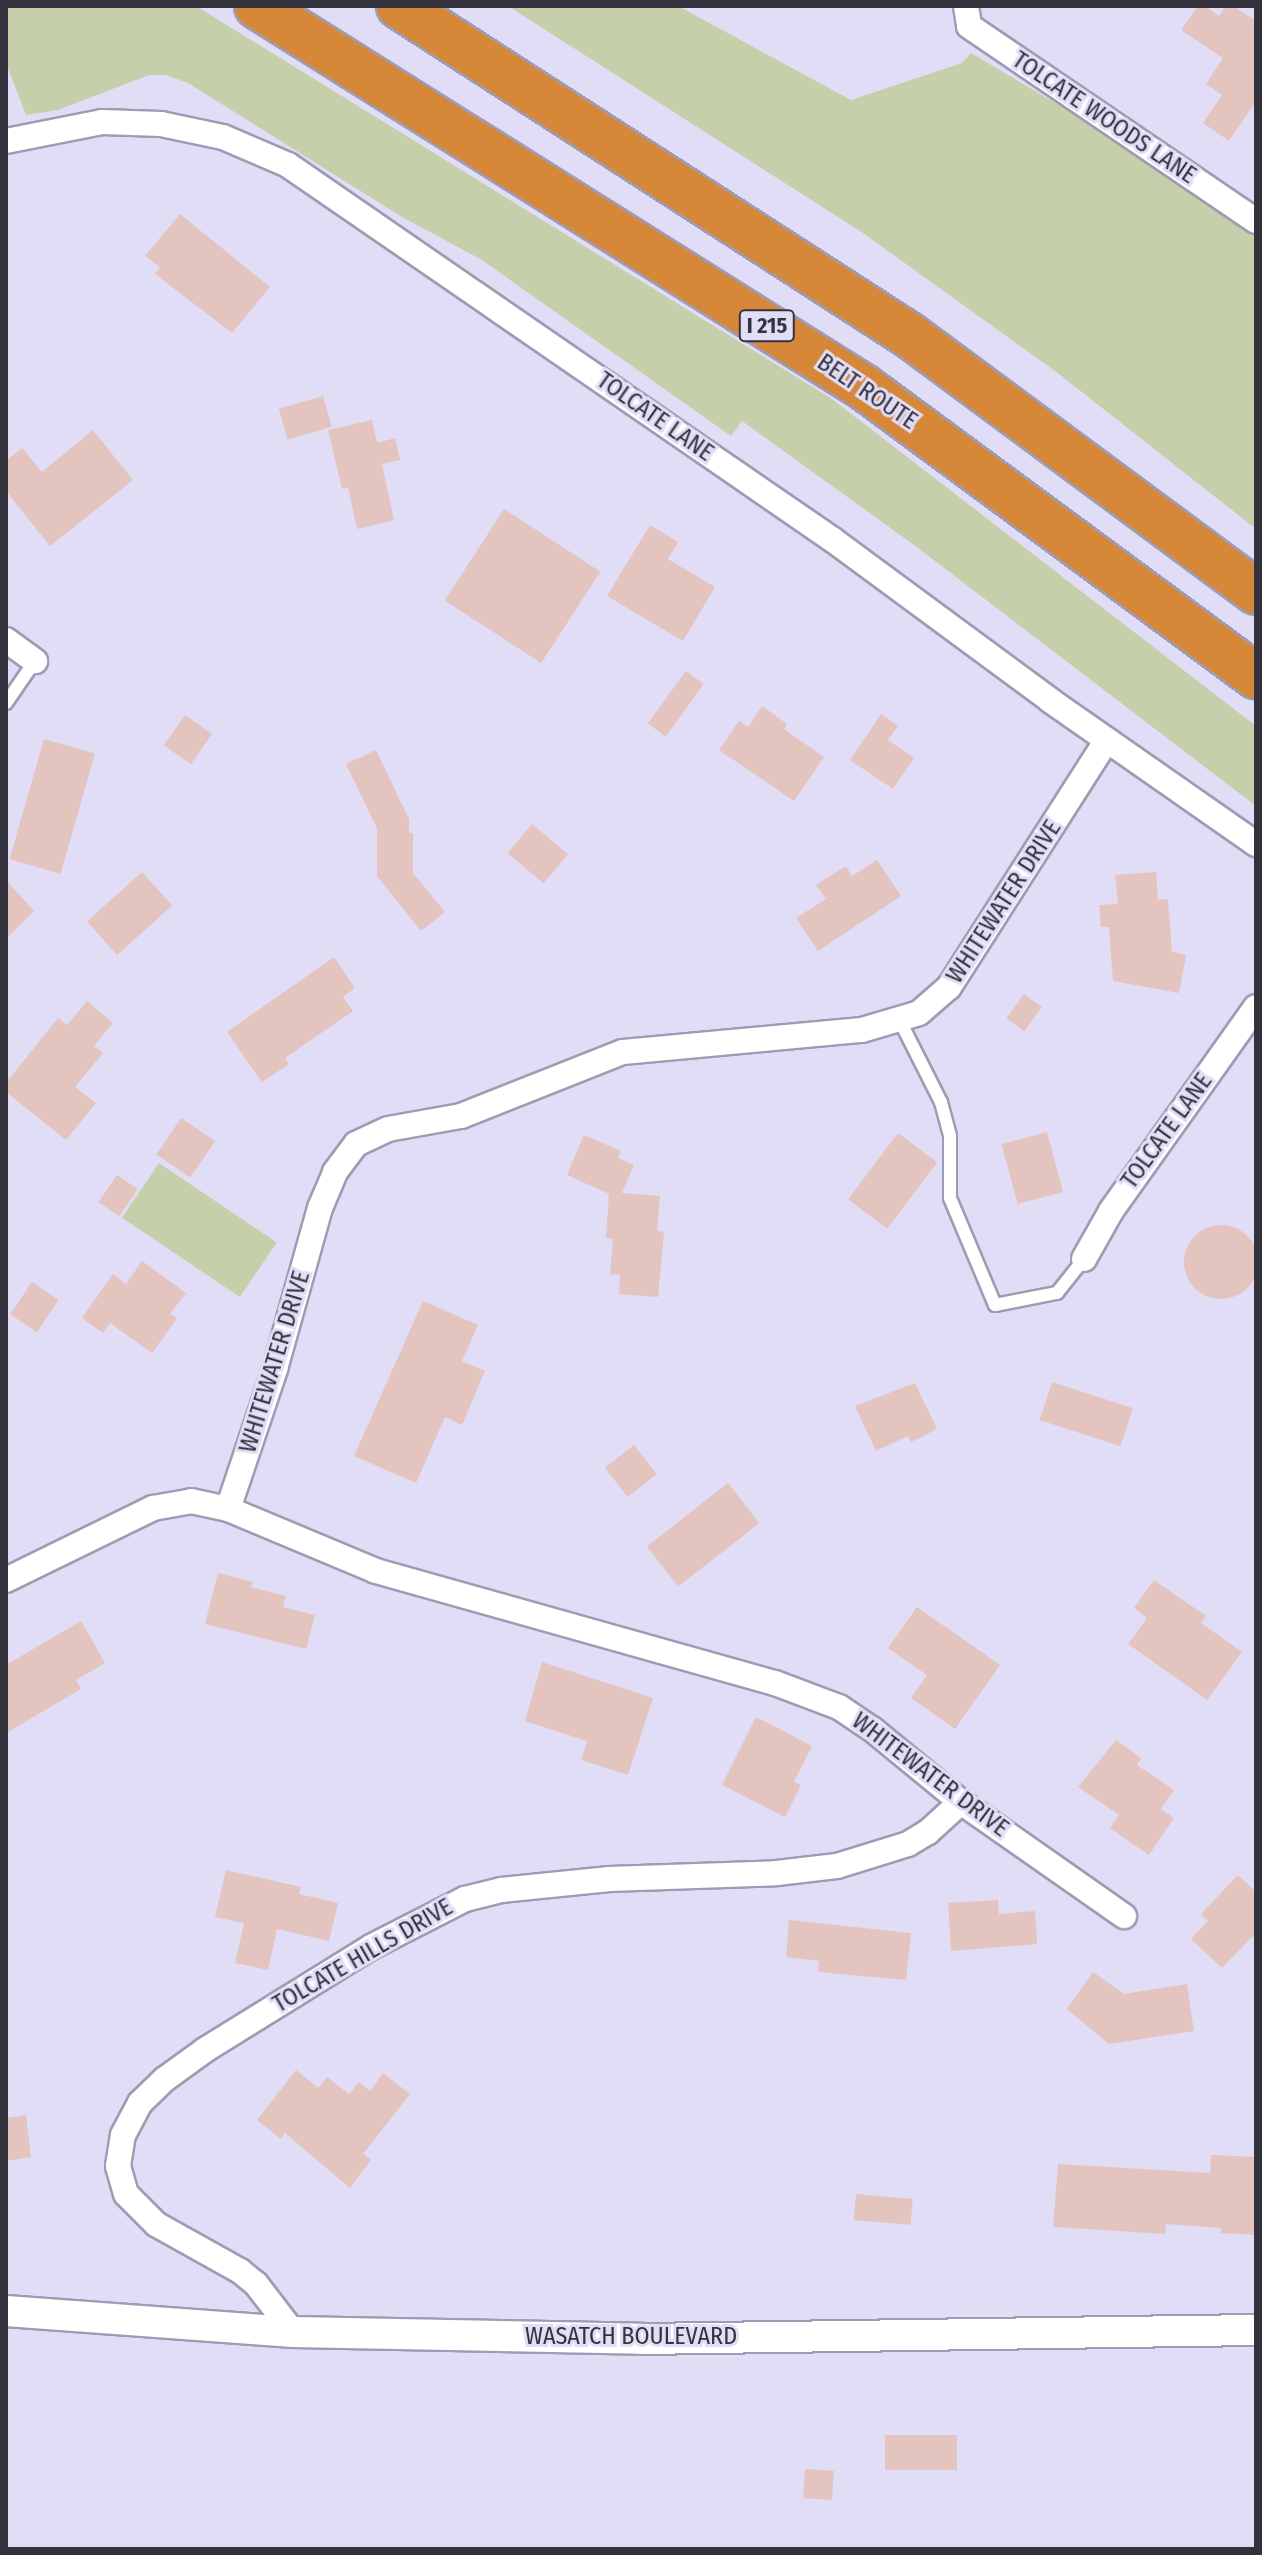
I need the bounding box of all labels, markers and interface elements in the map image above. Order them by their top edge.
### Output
street label: TOLCATE WOODS LANE [1007,46,1201,190]
road number: I 215 [737,308,797,344]
street label: BELT ROUTE [812,348,922,436]
street label: TOLCATE LANE [591,366,719,468]
street label: WHITEWATER DRIVE [941,815,1067,989]
street label: TOLCATE LANE [1115,1068,1219,1194]
street label: WHITEWATER DRIVE [234,1268,316,1456]
street label: WHITEWATER DRIVE [846,1707,1014,1843]
street label: TOLCATE HILLS DRIVE [268,1893,458,2019]
street label: WASATCH BOULEVARD [525,2323,737,2351]

